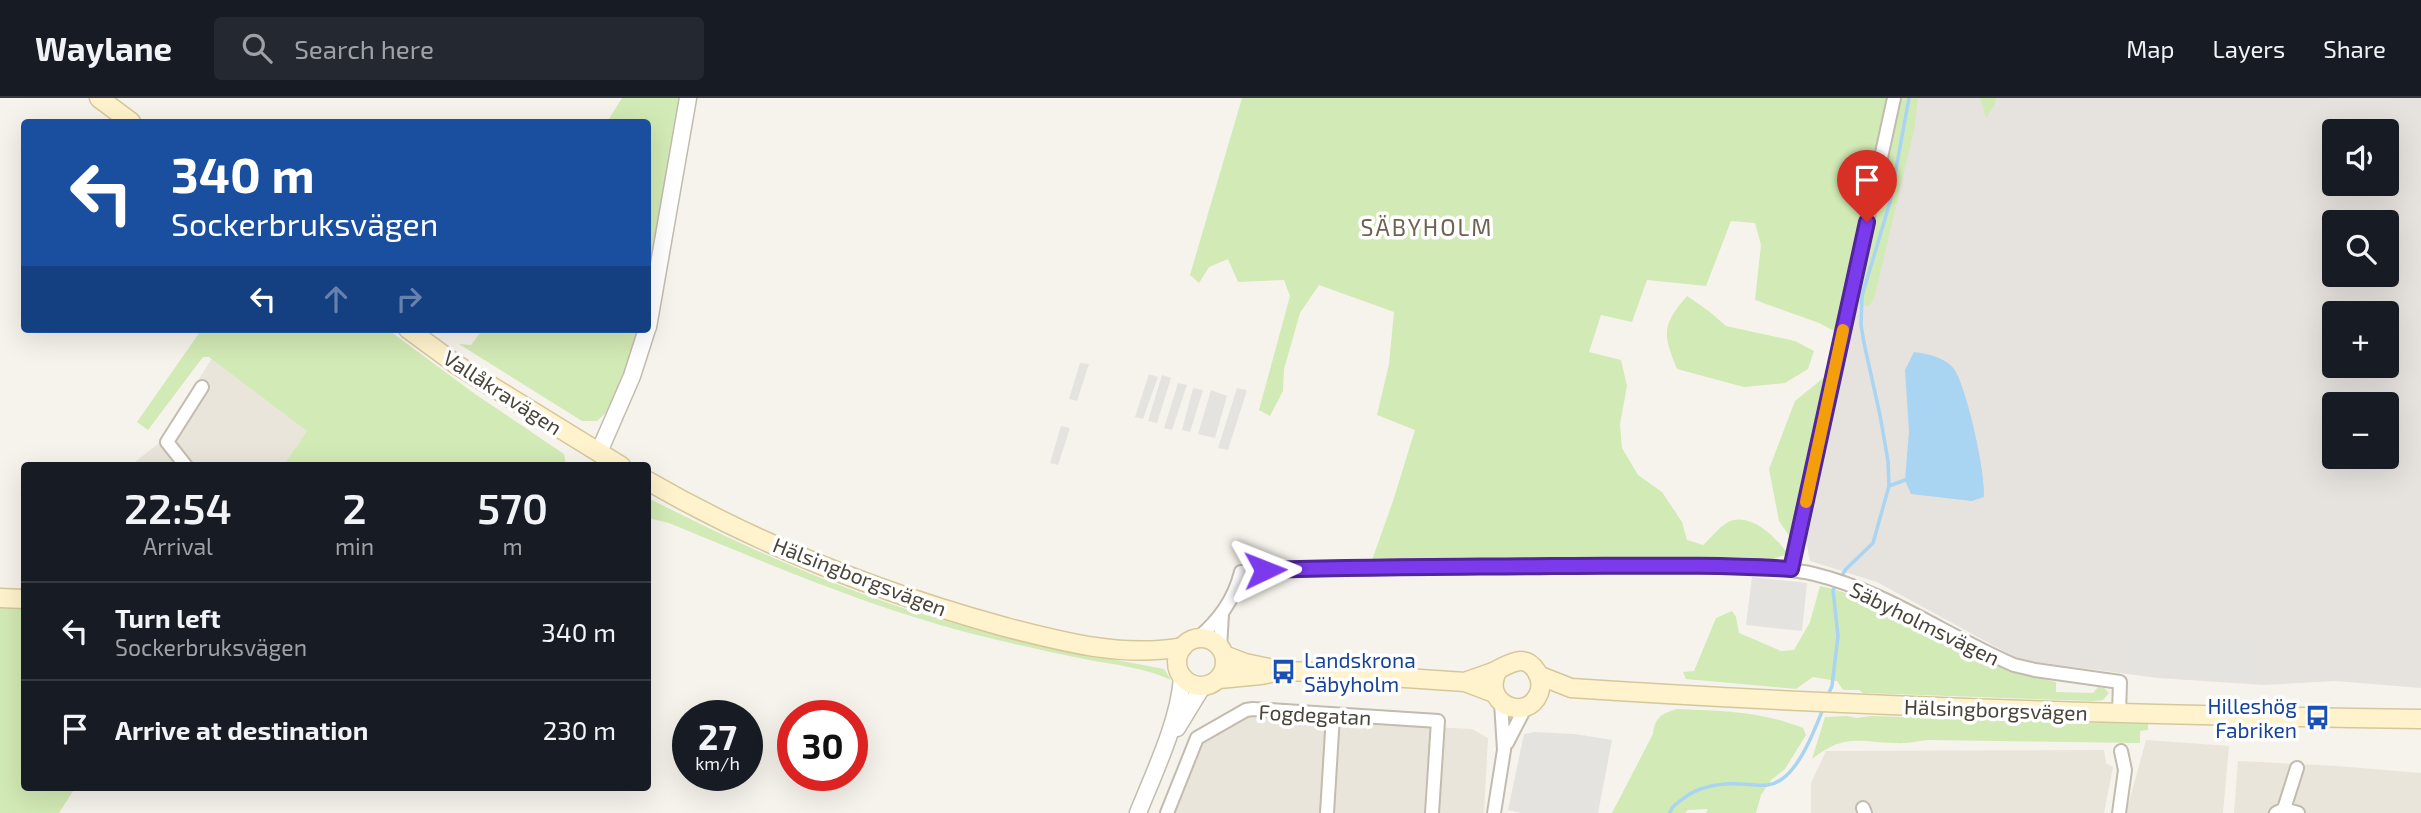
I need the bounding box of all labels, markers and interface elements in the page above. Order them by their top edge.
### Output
search box [214,17,704,80]
text: Waylane [35,28,172,68]
icon: search [238,29,276,67]
text: Search here [294,33,434,64]
text: Map [2126,34,2174,63]
text: Layers [2212,34,2285,63]
text: Share [2323,34,2386,63]
map controls [2322,119,2399,469]
button: sound [2322,119,2399,196]
text: 340 m [171,144,315,203]
icon: left [56,147,147,238]
pin [1837,150,1897,222]
icon: arrive [1848,161,1886,199]
text: Sockerbruksvägen [171,204,438,242]
button: search [2322,210,2399,287]
district label: SÄBYHOLM [1360,213,1494,241]
icon: left [244,280,282,318]
icon: ahead [317,280,355,318]
icon: right [390,280,428,318]
button: + [2322,301,2399,378]
street label: Vallåkravägen [439,344,567,440]
button: − [2322,392,2399,469]
text: 22:54 [124,482,232,532]
text: 2 [342,482,367,532]
text: 570 [477,482,548,532]
street label: Hälsingborgsvägen [770,531,950,621]
text: Arrival [143,532,213,560]
text: min [335,532,374,560]
text: m [502,532,523,560]
position arrow [1228,533,1302,607]
street label: Säbyholmsvägen [1846,576,2004,670]
text: Turn left [115,602,221,633]
icon: left [56,612,94,650]
text: 340 m [541,616,616,647]
text: Sockerbruksvägen [115,633,307,661]
place label: Landskrona Säbyholm [1304,647,1416,696]
bus stop icon: Landskrona Säbyholm [1270,657,1298,685]
street label: Hälsingborgsvägen [1904,693,2088,725]
place label: Hilleshög Fabriken [2207,693,2297,742]
street label: Fogdegatan [1258,699,1372,729]
speed limit sign: 30 [777,700,868,791]
bus stop icon: Hilleshög Fabriken [2303,703,2331,731]
icon: arrive [56,710,94,748]
text: Arrive at destination [115,714,368,745]
text: 230 m [543,714,616,745]
text: 27 [698,715,737,757]
text: km/h [695,752,740,774]

